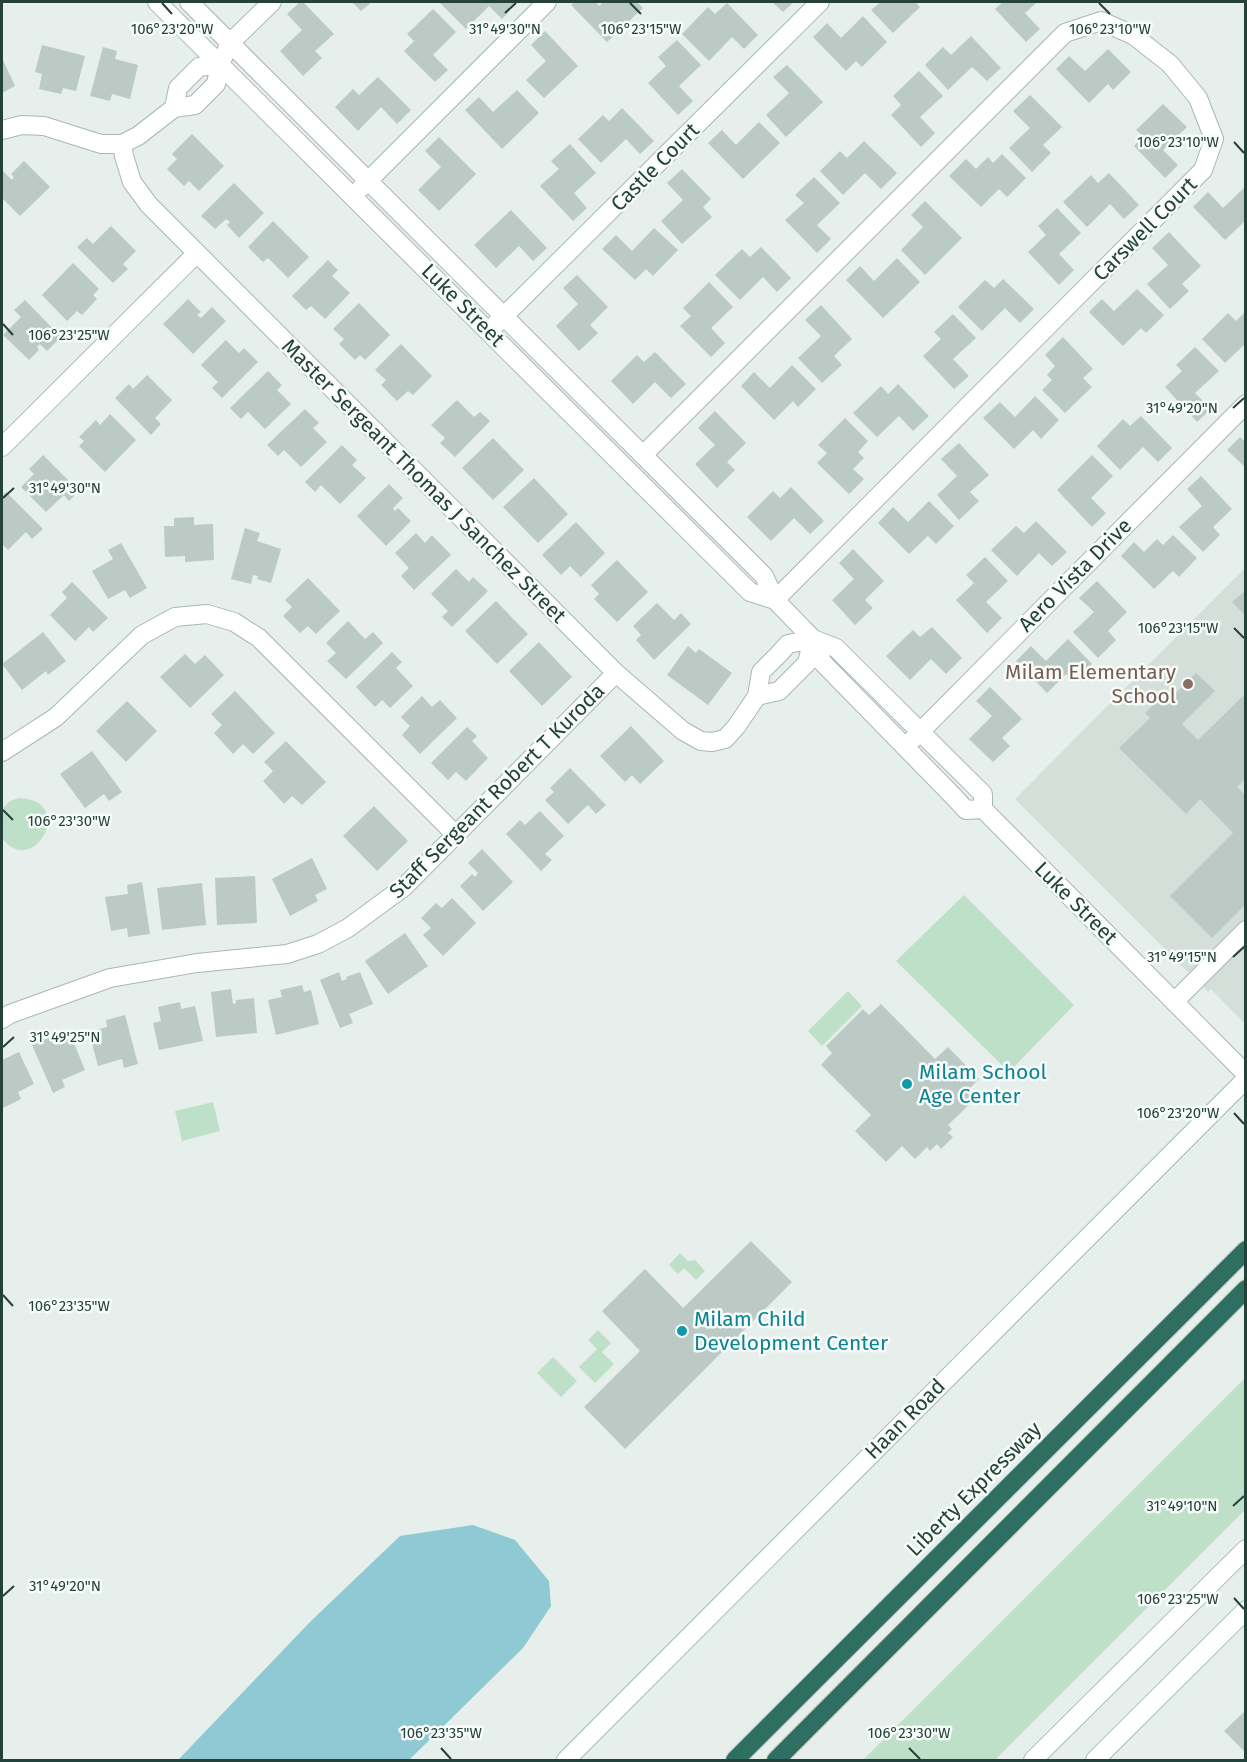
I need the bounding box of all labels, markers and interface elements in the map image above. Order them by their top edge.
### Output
text: 106°23'20"W [131,20,214,38]
text: 31°49'30"N [469,20,541,38]
text: 106°23'15"W [601,20,682,38]
text: 106°23'10"W [1069,20,1151,38]
street label: Castle Court [605,117,705,217]
text: 106°23'10"W [1137,133,1219,151]
street label: Carswell Court [1088,171,1203,286]
street label: Luke Street [416,258,510,352]
text: 106°23'25"W [28,326,110,344]
street label: Master Sergeant Thomas J Sanchez Street [276,333,572,629]
text: 31°49'20"N [1146,399,1218,417]
text: 31°49'30"N [29,479,101,497]
street label: Aero Vista Drive [1013,513,1137,637]
text: 106°23'15"W [1138,619,1219,637]
place label: Milam Elementary School [1005,659,1177,709]
marker: Milam Elementary School [1181,677,1195,691]
street label: Staff Sergeant Robert T Kuroda [384,678,610,904]
text: 106°23'30"W [28,812,111,830]
street label: Luke Street [1029,856,1123,950]
text: 31°49'15"N [1147,948,1217,966]
text: 31°49'25"N [29,1028,101,1046]
place label: Milam School Age Center [919,1059,1047,1109]
marker: Milam School Age Center [900,1077,914,1091]
text: 106°23'20"W [1137,1104,1220,1122]
text: 106°23'35"W [28,1297,110,1315]
place label: Milam Child Development Center [694,1306,888,1356]
marker: Milam Child Development Center [675,1324,689,1338]
street label: Haan Road [859,1373,951,1465]
street label: Liberty Expressway [901,1416,1047,1562]
text: 31°49'10"N [1146,1497,1218,1515]
text: 31°49'20"N [29,1577,101,1595]
text: 106°23'25"W [1137,1590,1219,1608]
text: 106°23'35"W [400,1724,482,1742]
text: 106°23'30"W [868,1724,951,1742]

